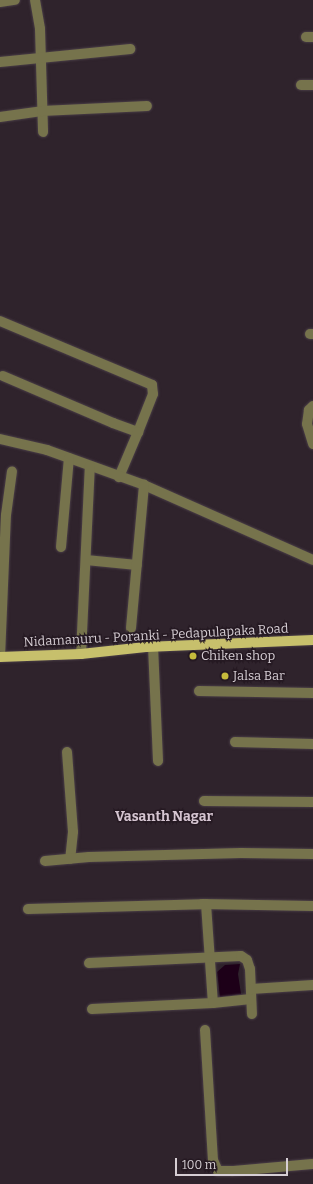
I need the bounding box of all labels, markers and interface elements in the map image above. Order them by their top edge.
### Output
street label: Nidamanuru - Poranki - Pedapulapaka Road [23,621,289,651]
place label: Chiken shop [201,648,275,664]
marker: Chiken shop [188,651,198,661]
place label: Jalsa Bar [233,668,285,684]
marker: Jalsa Bar [220,671,230,681]
district label: Vasanth Nagar [115,809,213,825]
scale bar [177,1150,290,1176]
text: 100 m [182,1158,216,1172]

